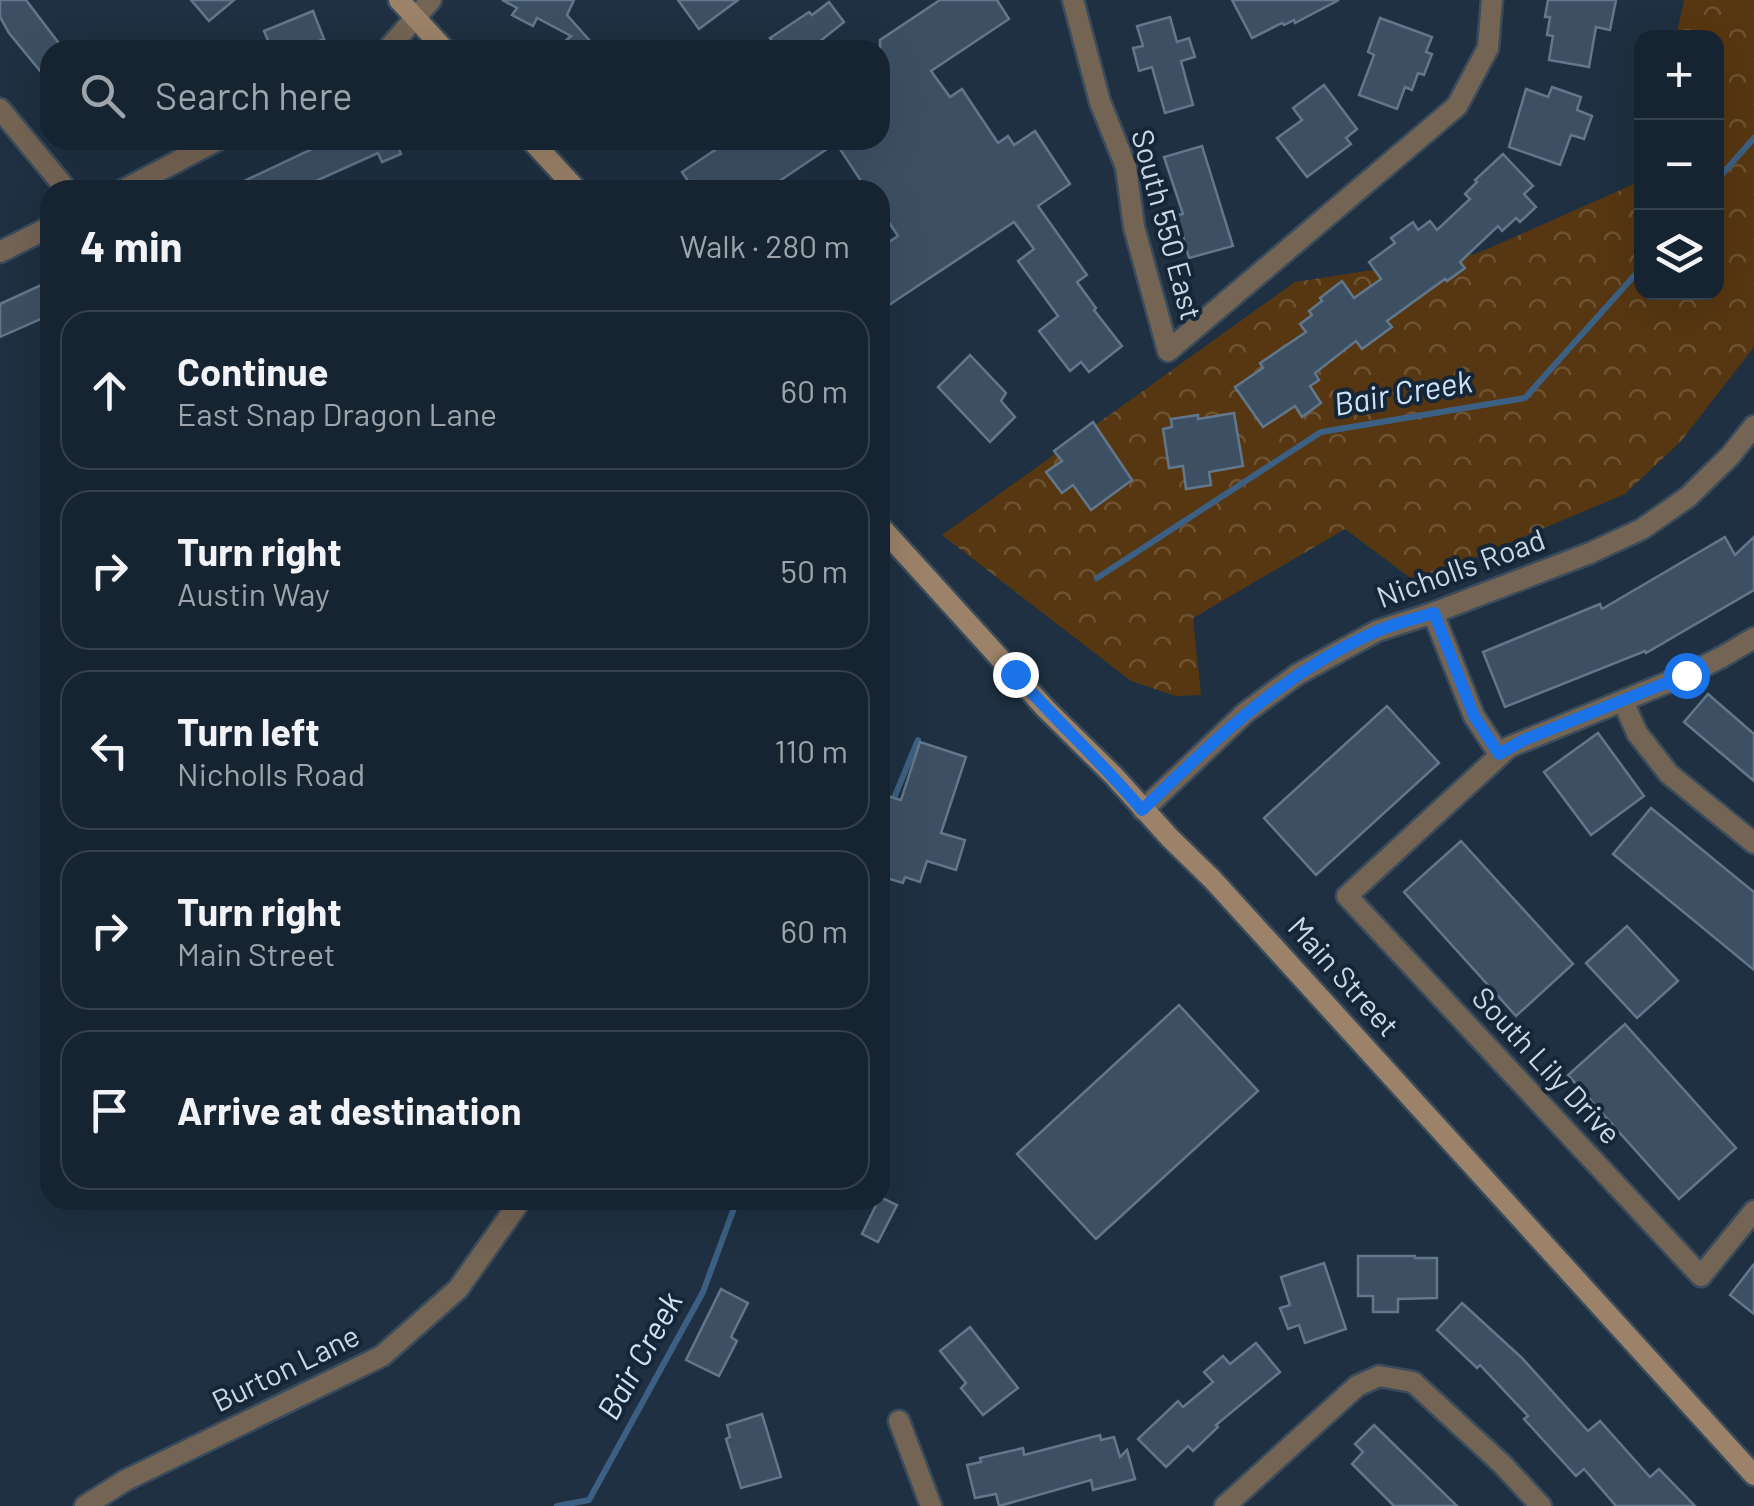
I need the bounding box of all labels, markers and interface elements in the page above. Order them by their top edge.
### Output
map controls [1634,30,1724,300]
button: + [1634,30,1724,120]
search box [40,40,890,150]
icon: search [75,68,130,123]
text: Search here [155,72,353,118]
button: − [1634,120,1724,210]
street label: South 550 East [1125,125,1211,324]
button: layers [1634,210,1724,300]
text: 4 min [80,220,183,270]
text: Walk · 280 m [679,226,850,264]
text: Continue [177,348,328,394]
water label: Bair Creek [1330,360,1475,422]
icon: ahead [82,363,137,418]
text: 60 m [781,371,848,409]
text: East Snap Dragon Lane [177,394,497,432]
street label: Nicholls Road [1371,520,1549,614]
text: Turn right [177,528,342,574]
icon: right [82,543,137,598]
text: 50 m [781,551,848,589]
text: Austin Way [177,574,330,612]
route end [993,652,1039,698]
route start [1664,653,1710,699]
text: Turn left [177,708,320,754]
icon: left [82,723,137,778]
text: 110 m [775,731,848,769]
text: Nicholls Road [177,754,365,792]
text: Turn right [177,888,342,934]
icon: right [82,903,137,958]
street label: Main Street [1281,908,1408,1043]
text: 60 m [781,911,848,949]
text: Main Street [177,934,335,972]
street label: South Lily Drive [1466,979,1629,1151]
icon: arrive [82,1083,137,1138]
text: Arrive at destination [177,1087,522,1133]
water label: Bair Creek [588,1284,689,1425]
street label: Burton Lane [206,1316,365,1418]

